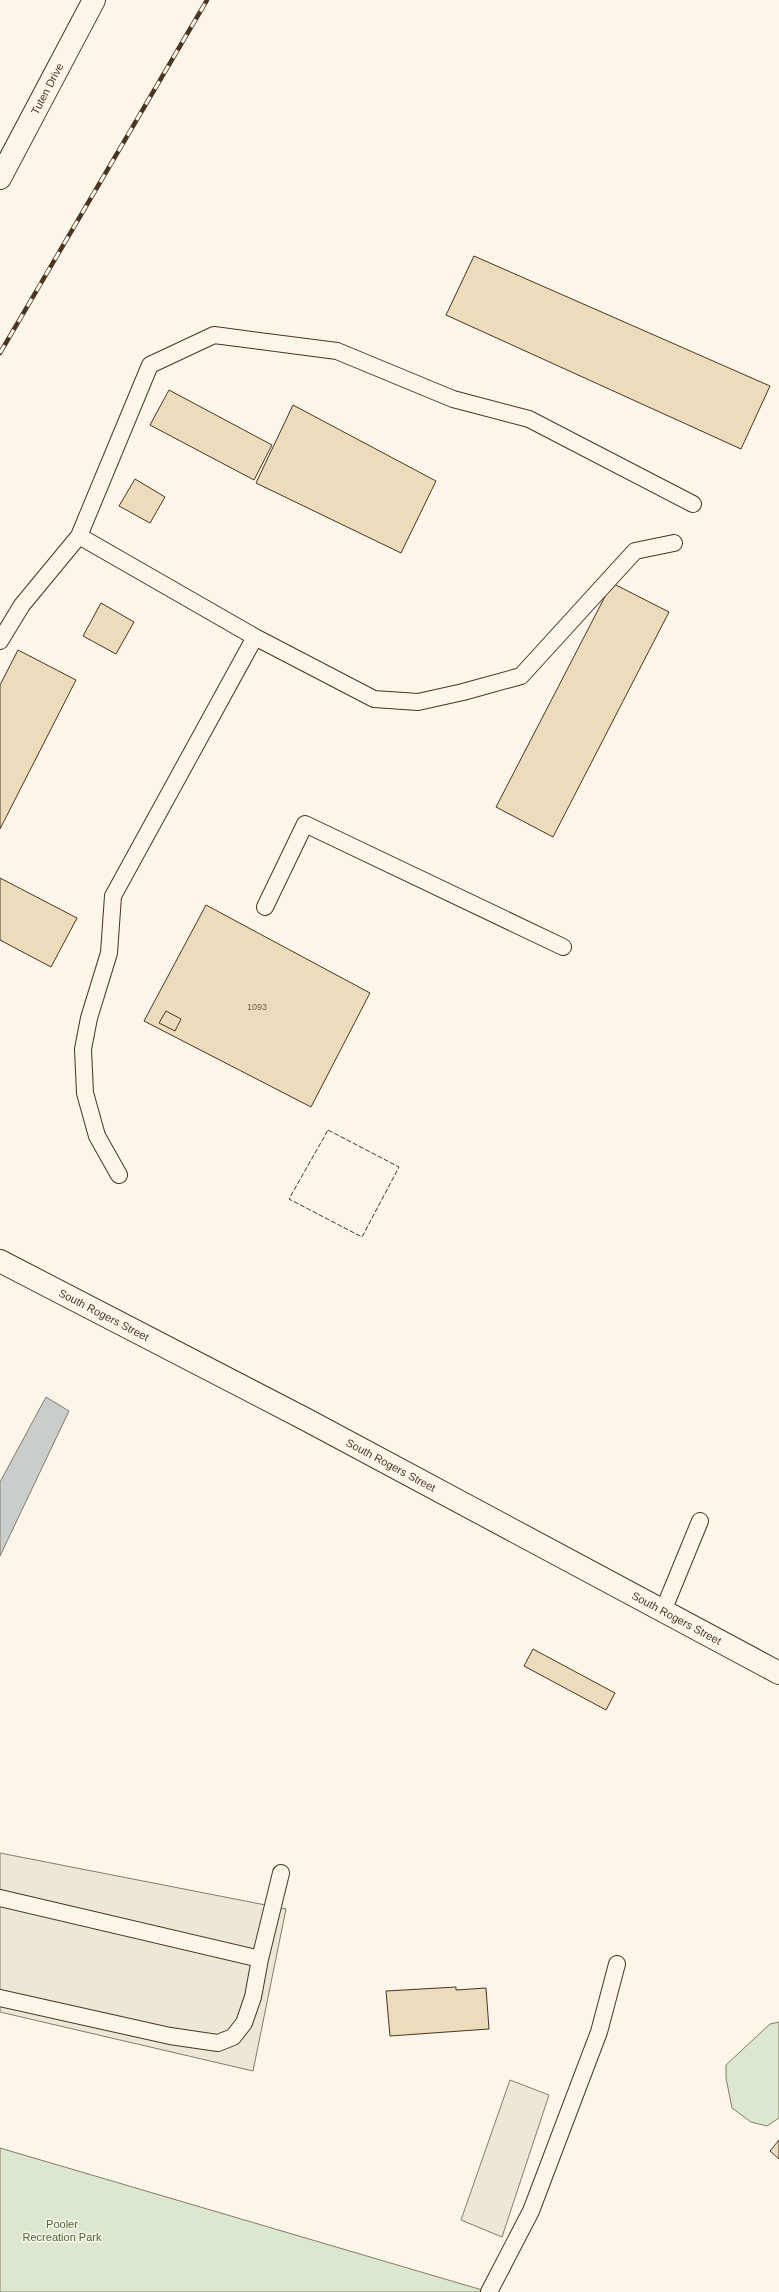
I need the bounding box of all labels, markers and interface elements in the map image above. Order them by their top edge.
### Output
street label: Tuten Drive [29,61,66,116]
house number: 1093 [247,1002,267,1012]
street label: South Rogers Street [57,1287,151,1343]
street label: South Rogers Street [344,1436,438,1494]
street label: South Rogers Street [630,1589,723,1647]
park label: Pooler Recreation Park [23,2218,102,2243]

